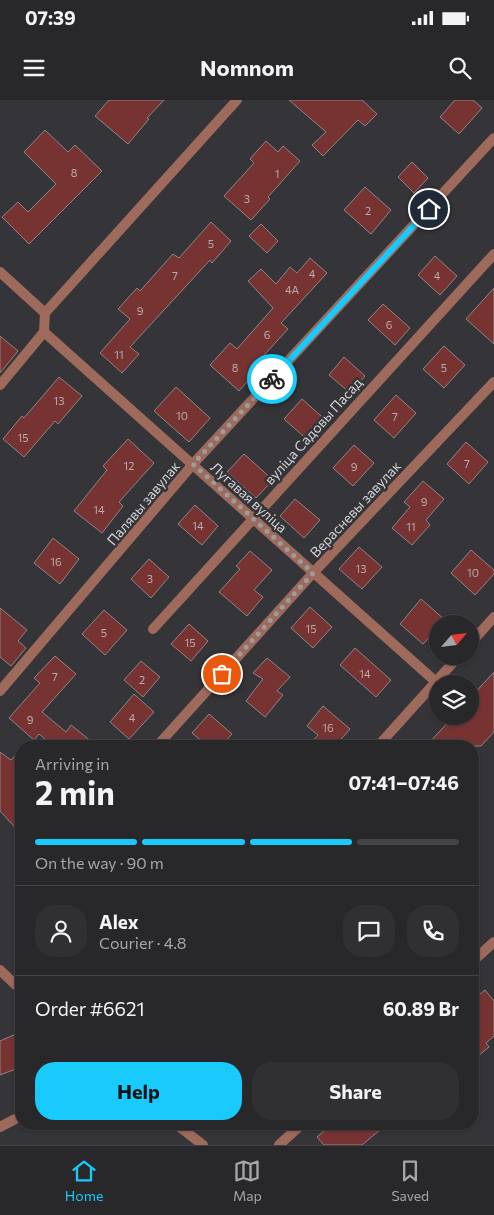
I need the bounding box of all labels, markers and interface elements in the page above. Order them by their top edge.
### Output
text: 07:39 [25,6,76,29]
icon: menu [20,54,48,82]
text: Nomnom [200,54,294,81]
icon: search [446,54,474,82]
house number: 8 [71,166,78,179]
house number: 1 [275,167,279,180]
pin [408,188,450,230]
house number: 3 [244,192,250,205]
icon: home [415,195,443,223]
house number: 2 [365,204,371,217]
house number: 5 [208,237,214,250]
house number: 4 [309,267,316,280]
house number: 7 [172,269,178,282]
house number: 4 [434,269,441,282]
house number: 4А [285,283,299,296]
house number: 9 [137,304,144,317]
house number: 6 [386,318,393,331]
house number: 6 [264,328,271,341]
house number: 11 [114,348,124,361]
courier [247,354,297,404]
house number: 8 [232,361,239,374]
house number: 5 [441,361,447,374]
icon: bike [258,365,286,393]
street label: вуліца Садовы Пасад [261,374,365,488]
house number: 13 [54,394,64,407]
house number: 10 [176,409,188,422]
house number: 7 [392,410,398,423]
house number: 15 [17,431,29,444]
street label: Палявы завулак [103,457,183,548]
street label: Верасневы завулак [306,457,404,561]
house number: 7 [464,457,470,470]
street label: Лугавая вуліца [207,458,291,536]
house number: 12 [124,459,134,472]
house number: 9 [351,460,358,473]
house number: 9 [421,495,428,508]
house number: 14 [93,503,105,516]
house number: 14 [192,519,204,532]
house number: 11 [406,520,416,533]
house number: 16 [50,555,62,568]
house number: 13 [356,562,366,575]
house number: 10 [467,566,479,579]
house number: 3 [147,572,153,585]
north arrow [429,615,479,665]
map controls [429,615,479,725]
house number: 15 [305,622,317,635]
house number: 5 [101,626,107,639]
house number: 15 [184,636,196,649]
pin [201,653,243,695]
icon: bag [208,660,236,688]
house number: 14 [359,667,371,680]
house number: 7 [52,670,58,683]
house number: 2 [139,673,145,686]
button: layers [429,675,479,725]
house number: 4 [129,711,136,724]
house number: 9 [27,713,34,726]
house number: 16 [322,721,334,734]
text: Arriving in [35,754,109,773]
text: 07:41–07:46 [348,771,459,794]
text: 2 min [35,772,115,812]
text: On the way · 90 m [35,853,164,872]
button: person [35,905,87,957]
button: chat [343,905,395,957]
button: phone [407,905,459,957]
text: Alex [99,910,139,933]
text: Courier · 4.8 [99,933,186,952]
text: Order #6621 [35,997,145,1020]
text: 60.89 Br [383,997,459,1020]
button: Help [35,1062,242,1120]
button: Share [252,1062,459,1120]
tab: Home [65,1157,103,1204]
tab: Map [233,1157,262,1204]
tab: Saved [391,1157,429,1204]

